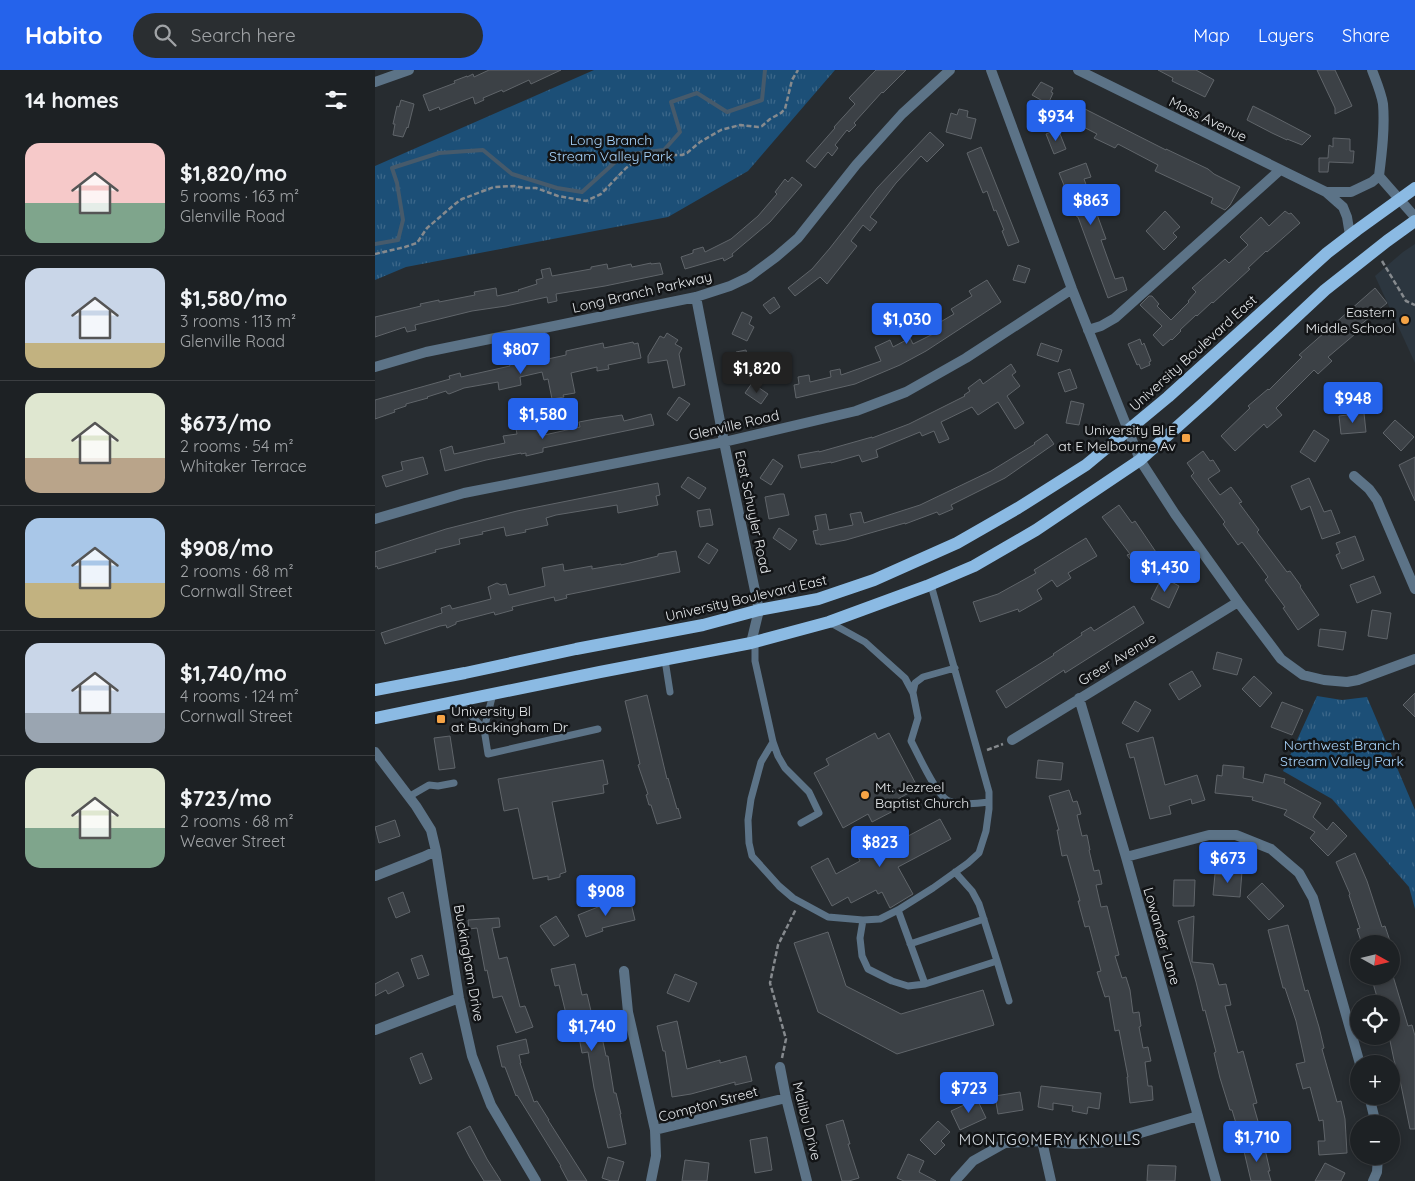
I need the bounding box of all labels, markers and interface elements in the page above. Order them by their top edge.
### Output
search box [133,13,483,58]
text: Habito [25,20,103,50]
icon: search [151,21,179,49]
text: Search here [191,23,296,47]
text: Map [1193,24,1230,47]
text: Layers [1258,24,1314,47]
text: Share [1342,24,1390,47]
icon: filters [322,86,350,114]
text: 14 homes [25,87,119,113]
street label: Moss Avenue [1166,92,1250,146]
pin: $934 [1026,100,1086,142]
text: $934 [1038,106,1074,126]
park label: Long Branch Stream Valley Park [549,131,673,165]
text: $1,820/mo [180,160,287,186]
icon: home [65,163,125,223]
pin: $863 [1061,184,1121,226]
text: 5 rooms · 163 m² [180,186,299,206]
text: $863 [1073,190,1109,210]
text: Glenville Road [180,206,285,226]
street label: Long Branch Parkway [570,267,714,317]
text: $1,580/mo [180,285,287,311]
icon: home [65,288,125,348]
street label: University Boulevard East [1126,291,1261,415]
pin: $1,030 [866,302,948,345]
place label: Eastern Middle School [1305,303,1395,337]
text: $1,030 [883,309,931,329]
text: 3 rooms · 113 m² [180,311,296,331]
marker: Eastern Middle School [1399,314,1411,326]
text: Glenville Road [180,331,285,351]
pin: $807 [491,332,551,375]
text: $807 [503,339,539,359]
pin: $1,820 [716,352,798,394]
text: $1,820 [733,358,781,378]
pin: $948 [1323,382,1383,424]
text: $948 [1335,388,1371,408]
pin: $1,580 [502,398,584,440]
text: $1,580 [519,404,567,424]
street label: Glenville Road [687,406,781,444]
text: $673/mo [180,410,271,436]
icon: home [65,413,125,473]
place label: University Bl E at E Melbourne Av [1058,421,1176,455]
marker: University Bl E at E Melbourne Av [1180,432,1192,444]
text: 2 rooms · 54 m² [180,436,294,456]
street label: East Schuyler Road [731,449,775,575]
text: Whitaker Terrace [180,456,307,476]
text: $908/mo [180,535,273,561]
icon: home [65,538,125,598]
pin: $1,430 [1124,550,1206,593]
text: $1,430 [1141,557,1189,577]
text: 2 rooms · 68 m² [180,561,294,581]
street label: University Boulevard East [663,571,829,625]
text: Cornwall Street [180,581,293,601]
street label: Greer Avenue [1075,629,1159,689]
text: $1,740/mo [180,660,287,686]
icon: home [65,663,125,723]
text: 4 rooms · 124 m² [180,686,299,706]
place label: University Bl at Buckingham Dr [451,702,569,736]
text: Cornwall Street [180,706,293,726]
marker: University Bl at Buckingham Dr [435,713,447,725]
park label: Northwest Branch Stream Valley Park [1280,736,1404,770]
place label: Mt. Jezreel Baptist Church [875,778,969,812]
text: $723/mo [180,785,272,811]
icon: home [65,788,125,848]
marker: Mt. Jezreel Baptist Church [859,789,871,801]
text: 2 rooms · 68 m² [180,811,294,831]
pin: $823 [850,826,910,868]
text: Weaver Street [180,831,286,851]
text: $823 [862,832,898,852]
pin: $673 [1198,842,1258,884]
text: $673 [1210,848,1246,868]
pin: $908 [576,874,636,917]
text: $908 [587,881,625,901]
street label: Lowander Lane [1139,885,1185,987]
street label: Buckingham Drive [450,903,488,1023]
north arrow [1350,935,1400,985]
map controls [1350,935,1400,1165]
button: locate [1350,995,1400,1045]
pin: $1,740 [551,1010,633,1052]
text: $1,740 [568,1016,616,1036]
button: + [1350,1055,1400,1105]
pin: $723 [939,1072,999,1114]
text: $723 [951,1078,987,1098]
street label: Malibu Drive [789,1080,825,1162]
street label: Compton Street [656,1082,760,1126]
button: − [1350,1115,1400,1165]
pin: $1,710 [1216,1120,1298,1163]
text: $1,710 [1234,1127,1280,1147]
district label: MONTGOMERY KNOLLS [959,1130,1141,1149]

